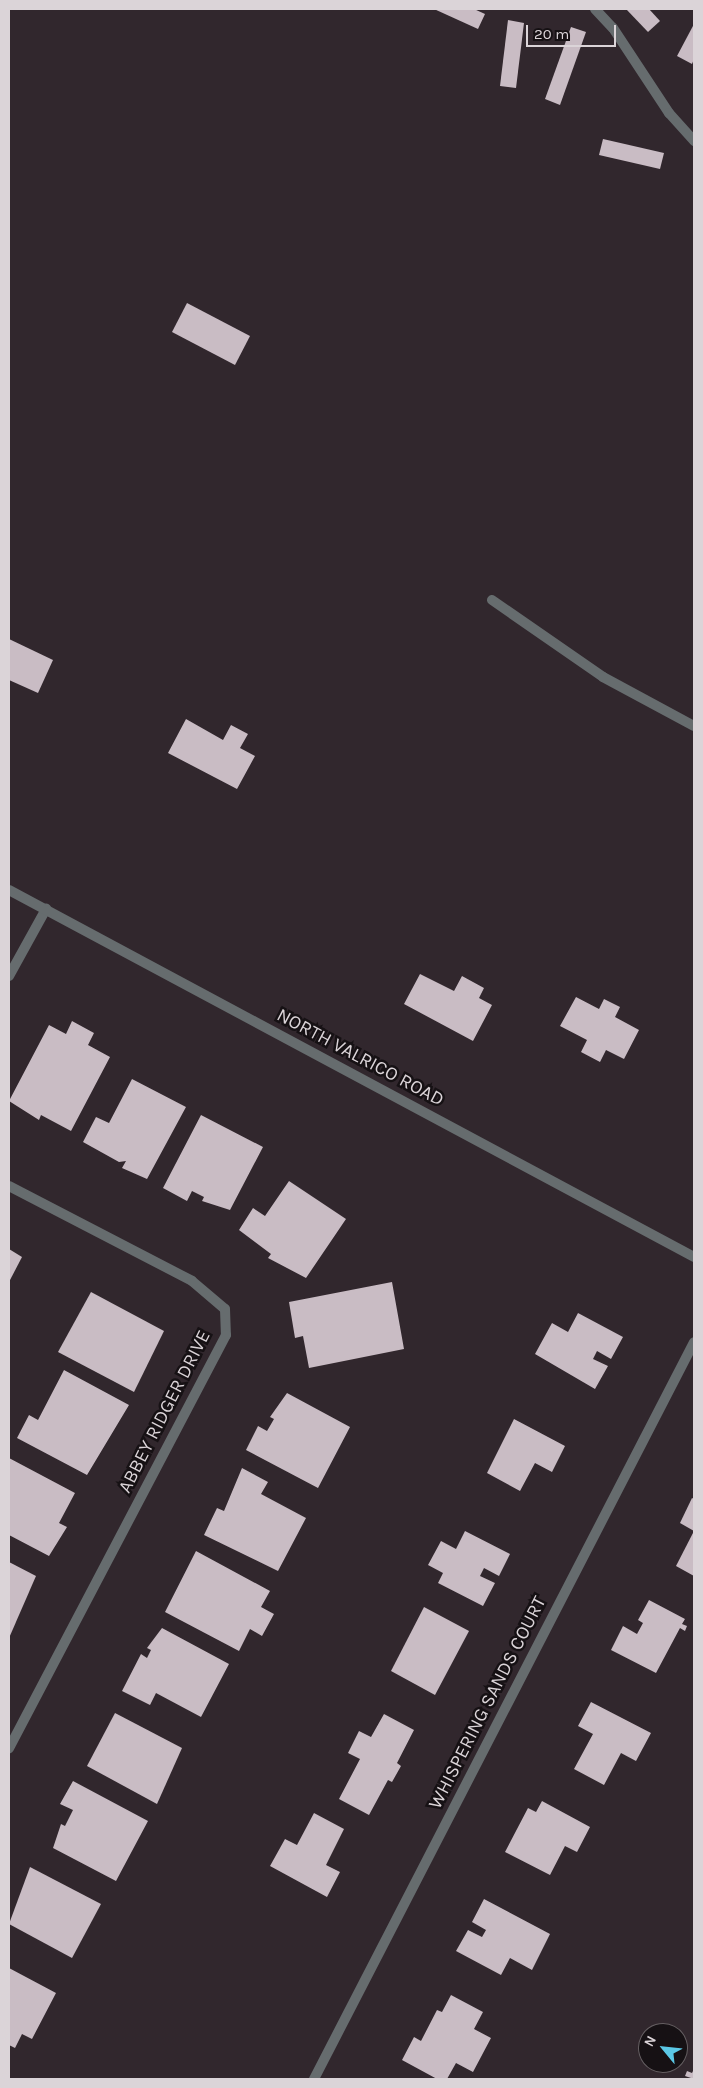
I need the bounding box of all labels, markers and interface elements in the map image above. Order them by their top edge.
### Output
scale bar [528,15,618,47]
text: 20 m [534,25,569,43]
street label: NORTH VALRICO ROAD [272,1004,448,1112]
street label: ABBEY RIDGER DRIVE [114,1327,216,1497]
street label: WHISPERING SANDS COURT [424,1593,552,1813]
north arrow [638,2023,688,2073]
text: N [640,2033,660,2050]

